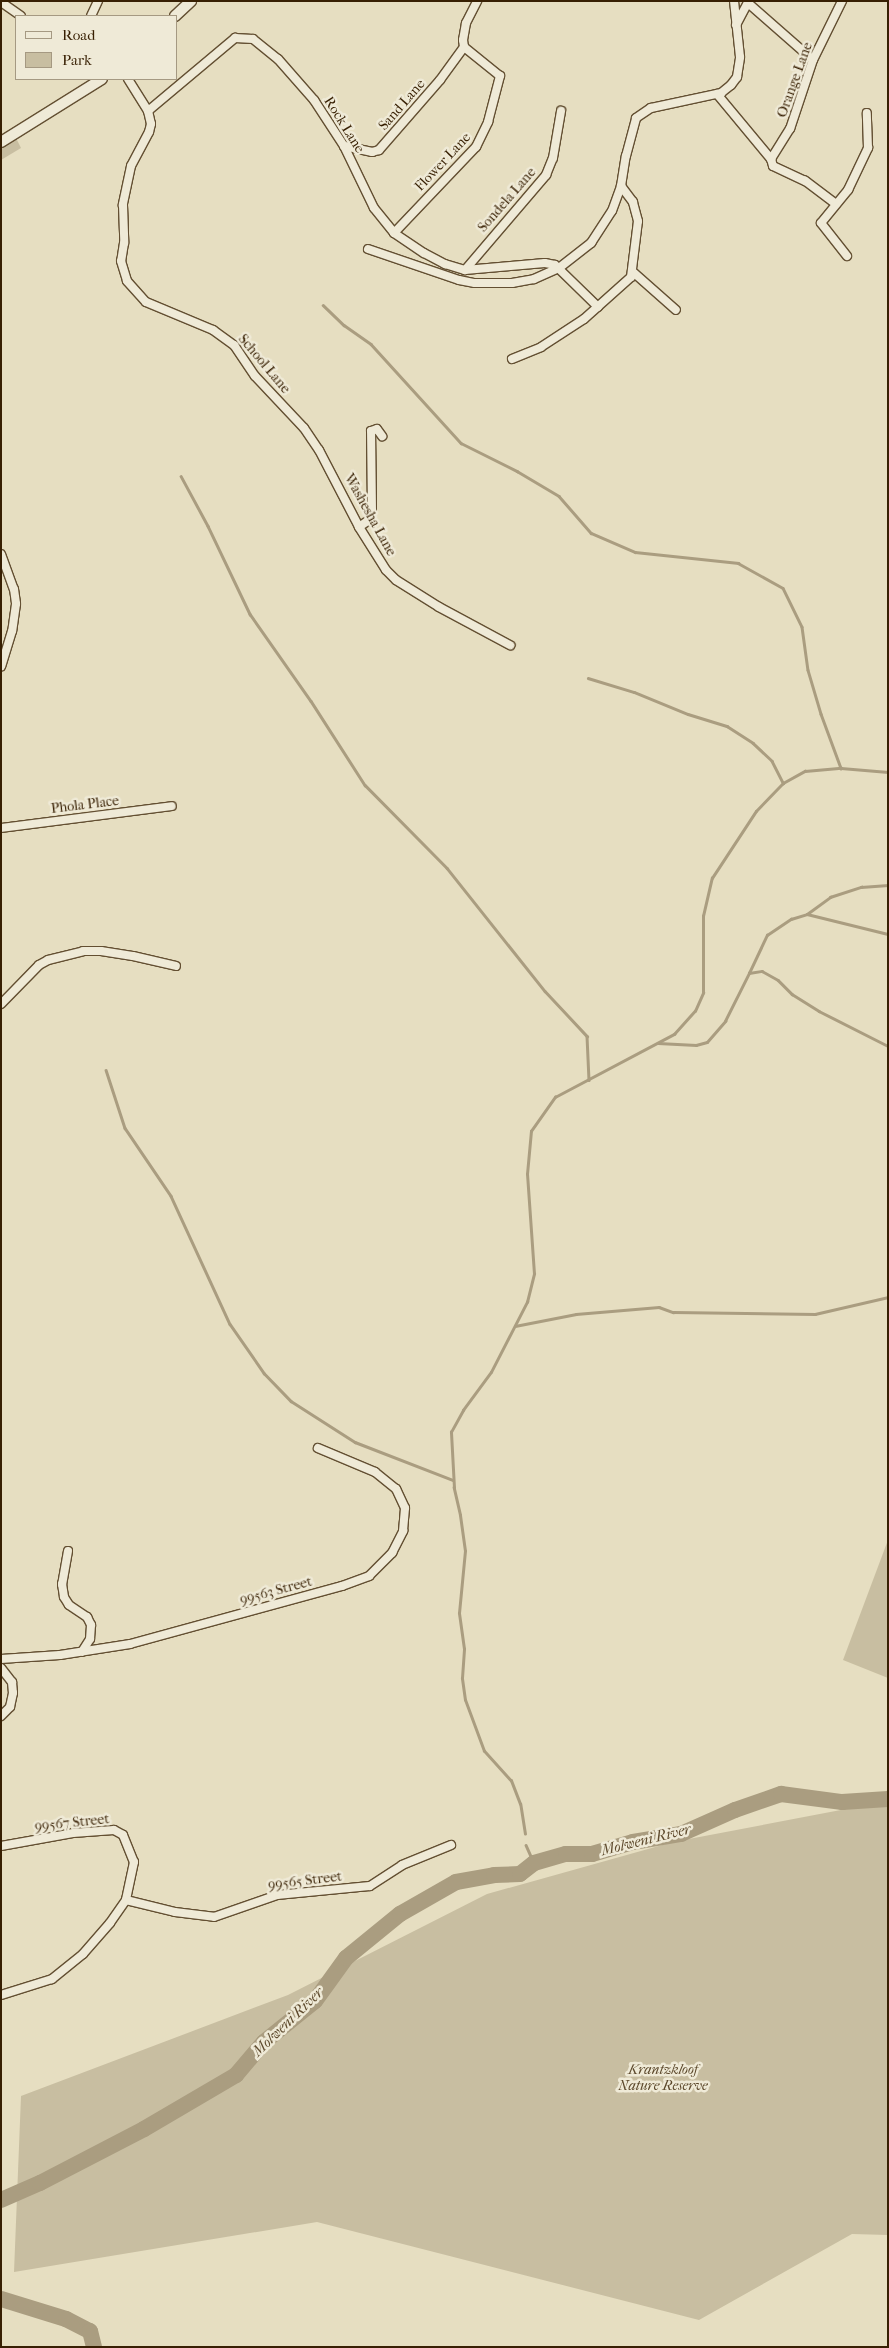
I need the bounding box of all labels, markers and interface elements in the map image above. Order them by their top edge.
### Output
legend [15,15,178,80]
text: Road [62,26,95,44]
street label: Orange Lane [774,40,816,120]
text: Park [62,51,92,69]
street label: Sand Lane [375,76,429,134]
street label: Rock Lane [320,94,368,156]
street label: Flower Lane [412,129,474,195]
street label: Sondela Lane [474,164,540,236]
street label: School Lane [234,331,294,397]
street label: Washesha Lane [340,471,400,559]
street label: Phola Place [50,792,120,818]
street label: 99563 Street [238,1573,314,1609]
street label: 99567 Street [34,1811,110,1835]
water label: Molweni River [599,1820,693,1860]
street label: 99565 Street [267,1868,343,1894]
water label: Molweni River [249,1984,327,2060]
park label: Krantzkloof Nature Reserve [618,2062,708,2094]

